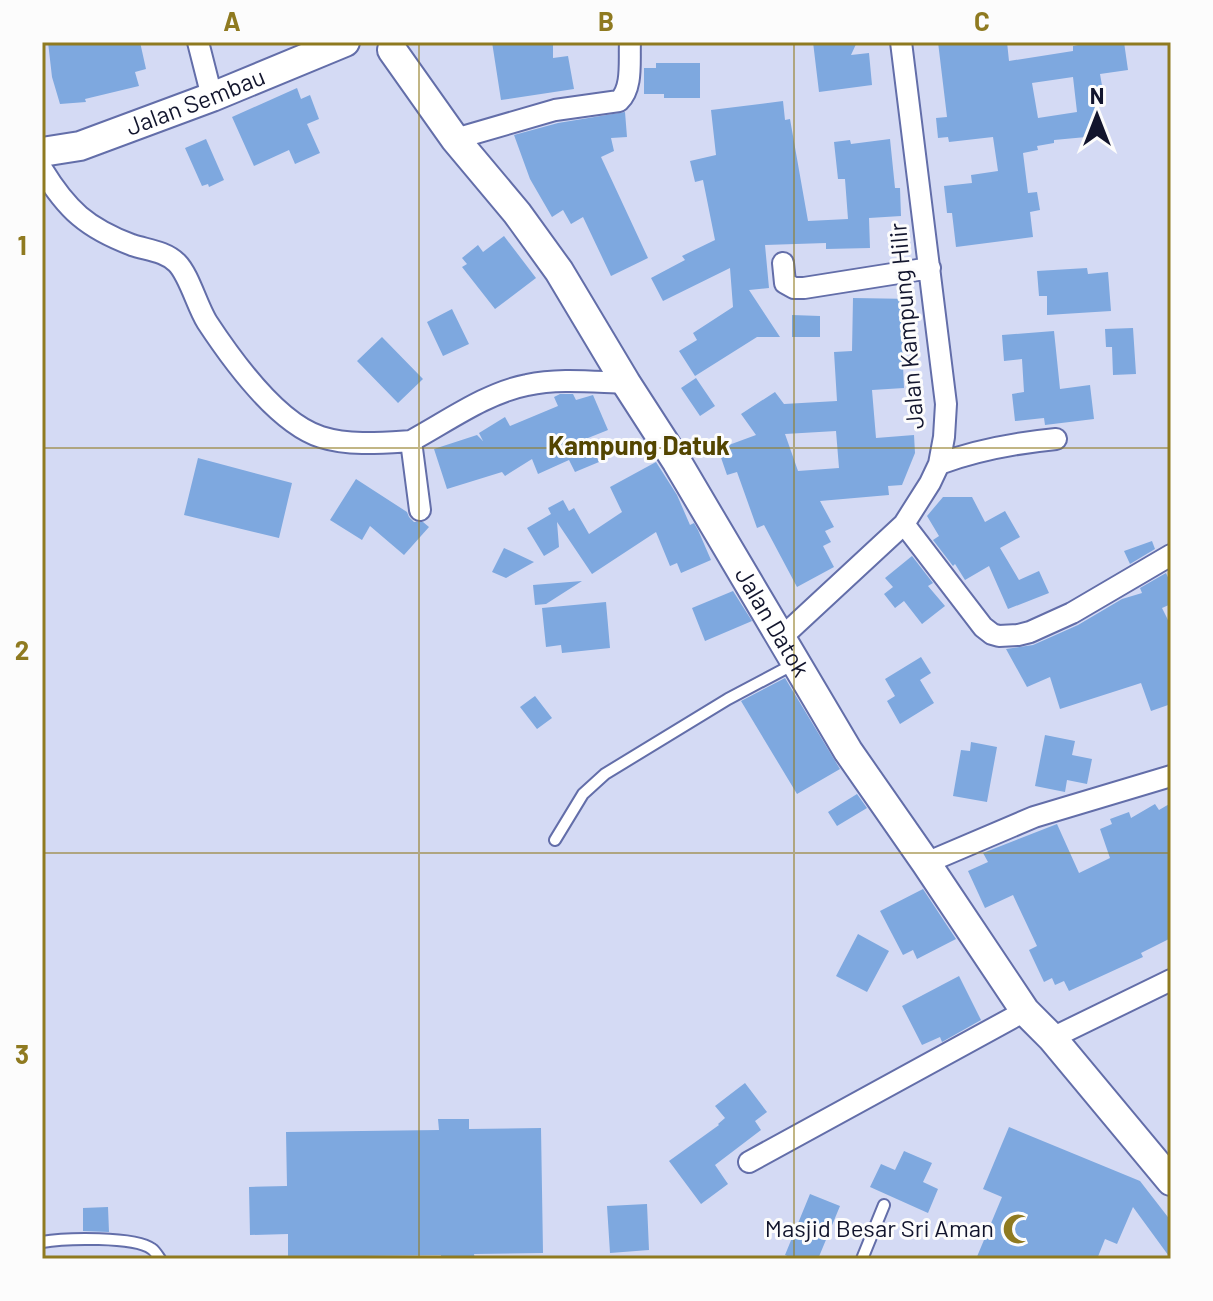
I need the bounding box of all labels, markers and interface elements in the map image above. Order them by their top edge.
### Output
text: A [223,5,241,36]
text: B [598,5,614,36]
text: C [974,5,990,36]
street label: Jalan Sembau [122,61,269,141]
north arrow [1057,76,1137,156]
text: N [1090,82,1104,108]
street label: Jalan Kampung Hilir [882,221,929,431]
text: 1 [17,229,27,260]
district label: Kampung Datuk [548,429,730,460]
street label: Jalan Datok [730,562,817,681]
text: 2 [15,634,29,665]
text: 3 [15,1038,29,1069]
mosque icon: Masjid Besar Sri Aman [1001,1212,1035,1246]
place label: Masjid Besar Sri Aman [765,1213,994,1242]

